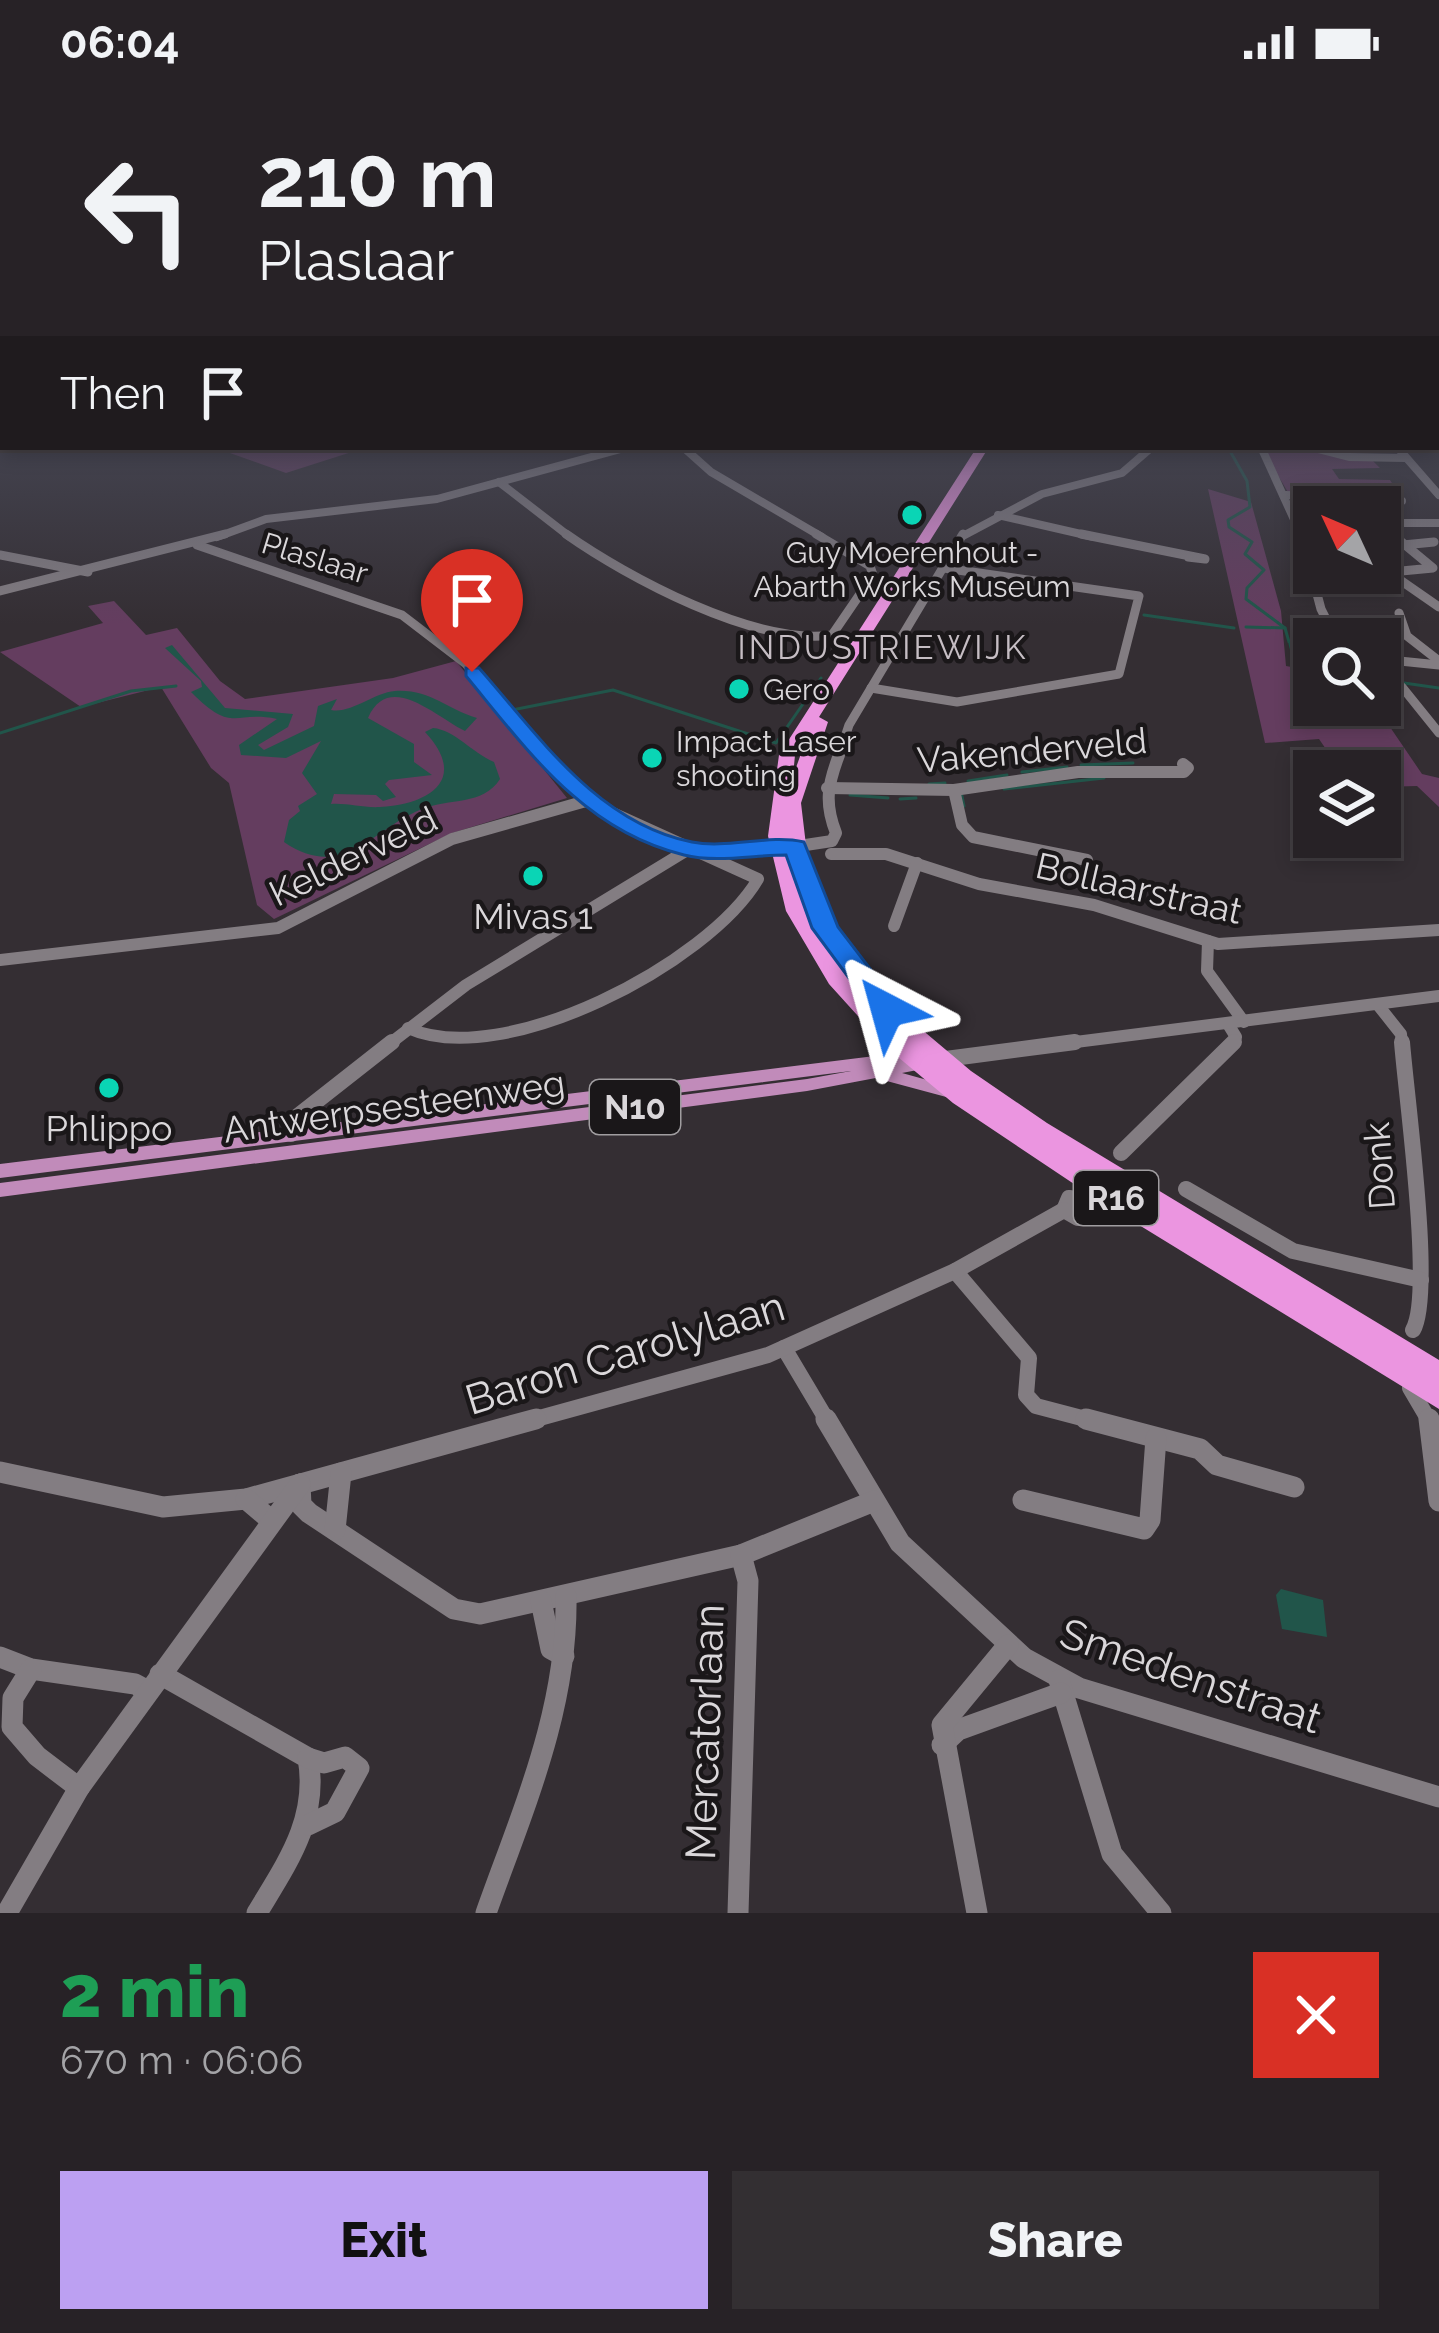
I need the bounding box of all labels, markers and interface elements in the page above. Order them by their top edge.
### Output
text: 06:04 [60,16,179,69]
text: 210 m [258,128,497,227]
icon: left [60,132,216,288]
text: Plaslaar [258,229,454,293]
icon: arrive [190,360,256,426]
text: Then [60,367,166,420]
north arrow [1293,486,1401,594]
map controls [1293,486,1401,858]
marker: Guy Moerenhout - Abarth Works Museum [899,502,925,528]
street label: Plaslaar [258,525,373,591]
place label: Guy Moerenhout - Abarth Works Museum [753,535,1071,604]
pin [421,549,523,672]
icon: arrive [439,567,505,633]
button: search [1293,618,1401,726]
district label: INDUSTRIEWIJK [738,628,1028,667]
place label: Gero [763,672,830,707]
marker: Gero [726,676,752,702]
street label: Vakenderveld [915,719,1149,781]
place label: Impact Laser shooting [676,724,857,793]
marker: Impact Laser shooting [639,745,665,771]
button: layers [1293,750,1401,858]
street label: Kelderveld [262,797,444,915]
street label: Bollaarstraat [1032,844,1246,932]
marker: Mivas 1 [520,863,546,889]
place label: Mivas 1 [473,895,593,937]
position arrow [824,947,950,1073]
street label: Antwerpsesteenweg [221,1061,567,1151]
marker: Phlippo [96,1075,122,1101]
road number: N10 [590,1080,680,1134]
place label: Phlippo [46,1107,172,1149]
street label: Donk [1355,1121,1403,1211]
road number: R16 [1074,1171,1158,1225]
street label: Baron Carolylaan [460,1281,790,1425]
street label: Mercatorlaan [676,1603,734,1861]
street label: Smedenstraat [1054,1608,1328,1744]
text: 2 min [60,1949,249,2034]
button: close [1253,1952,1379,2078]
text: 670 m · 06:06 [60,2037,303,2083]
button: Exit [60,2171,708,2309]
button: Share [732,2171,1379,2309]

